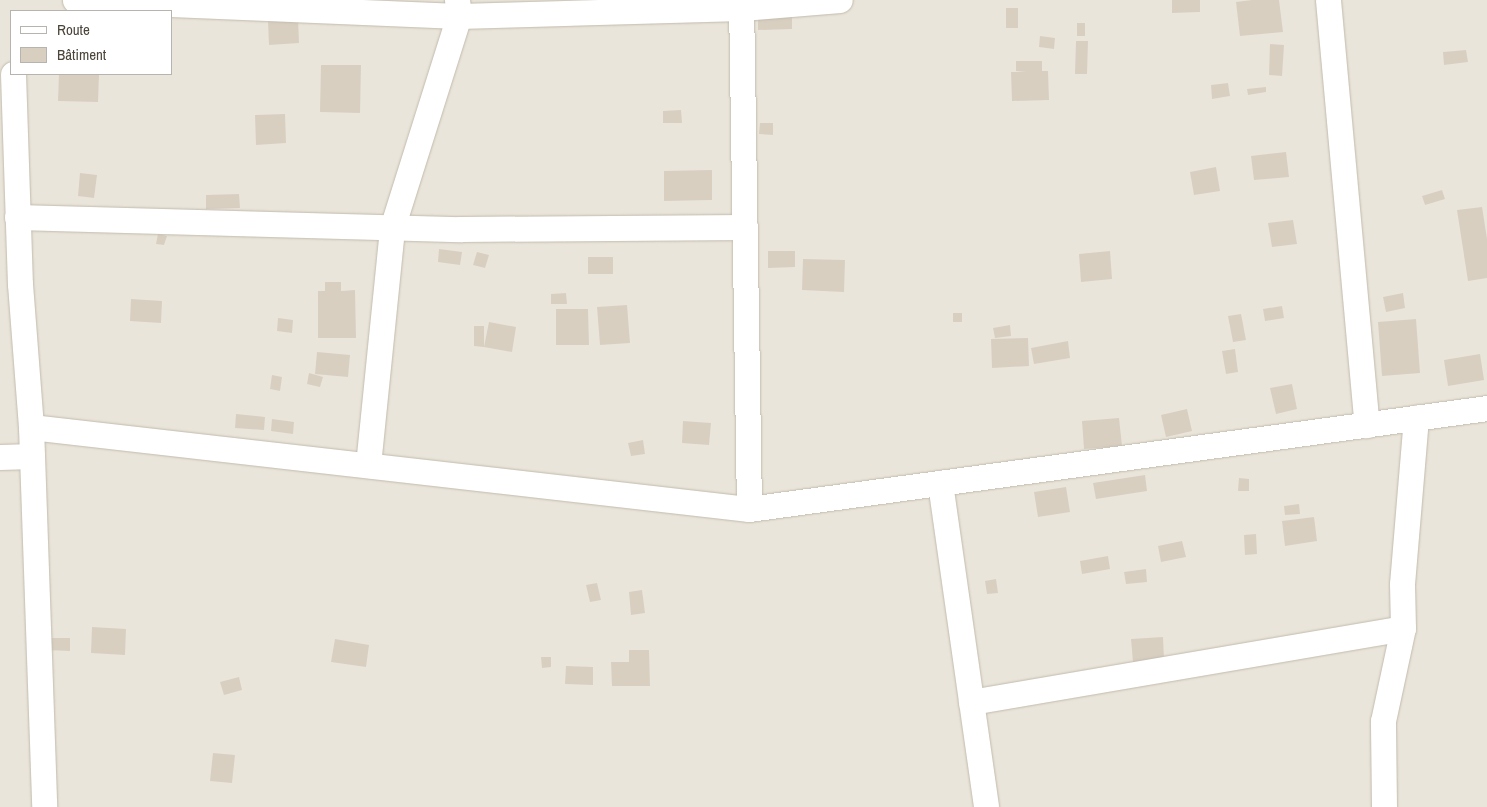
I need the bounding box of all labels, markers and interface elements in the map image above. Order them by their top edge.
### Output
legend [10,10,172,75]
text: Route [57,19,90,40]
text: Bâtiment [57,44,106,65]

